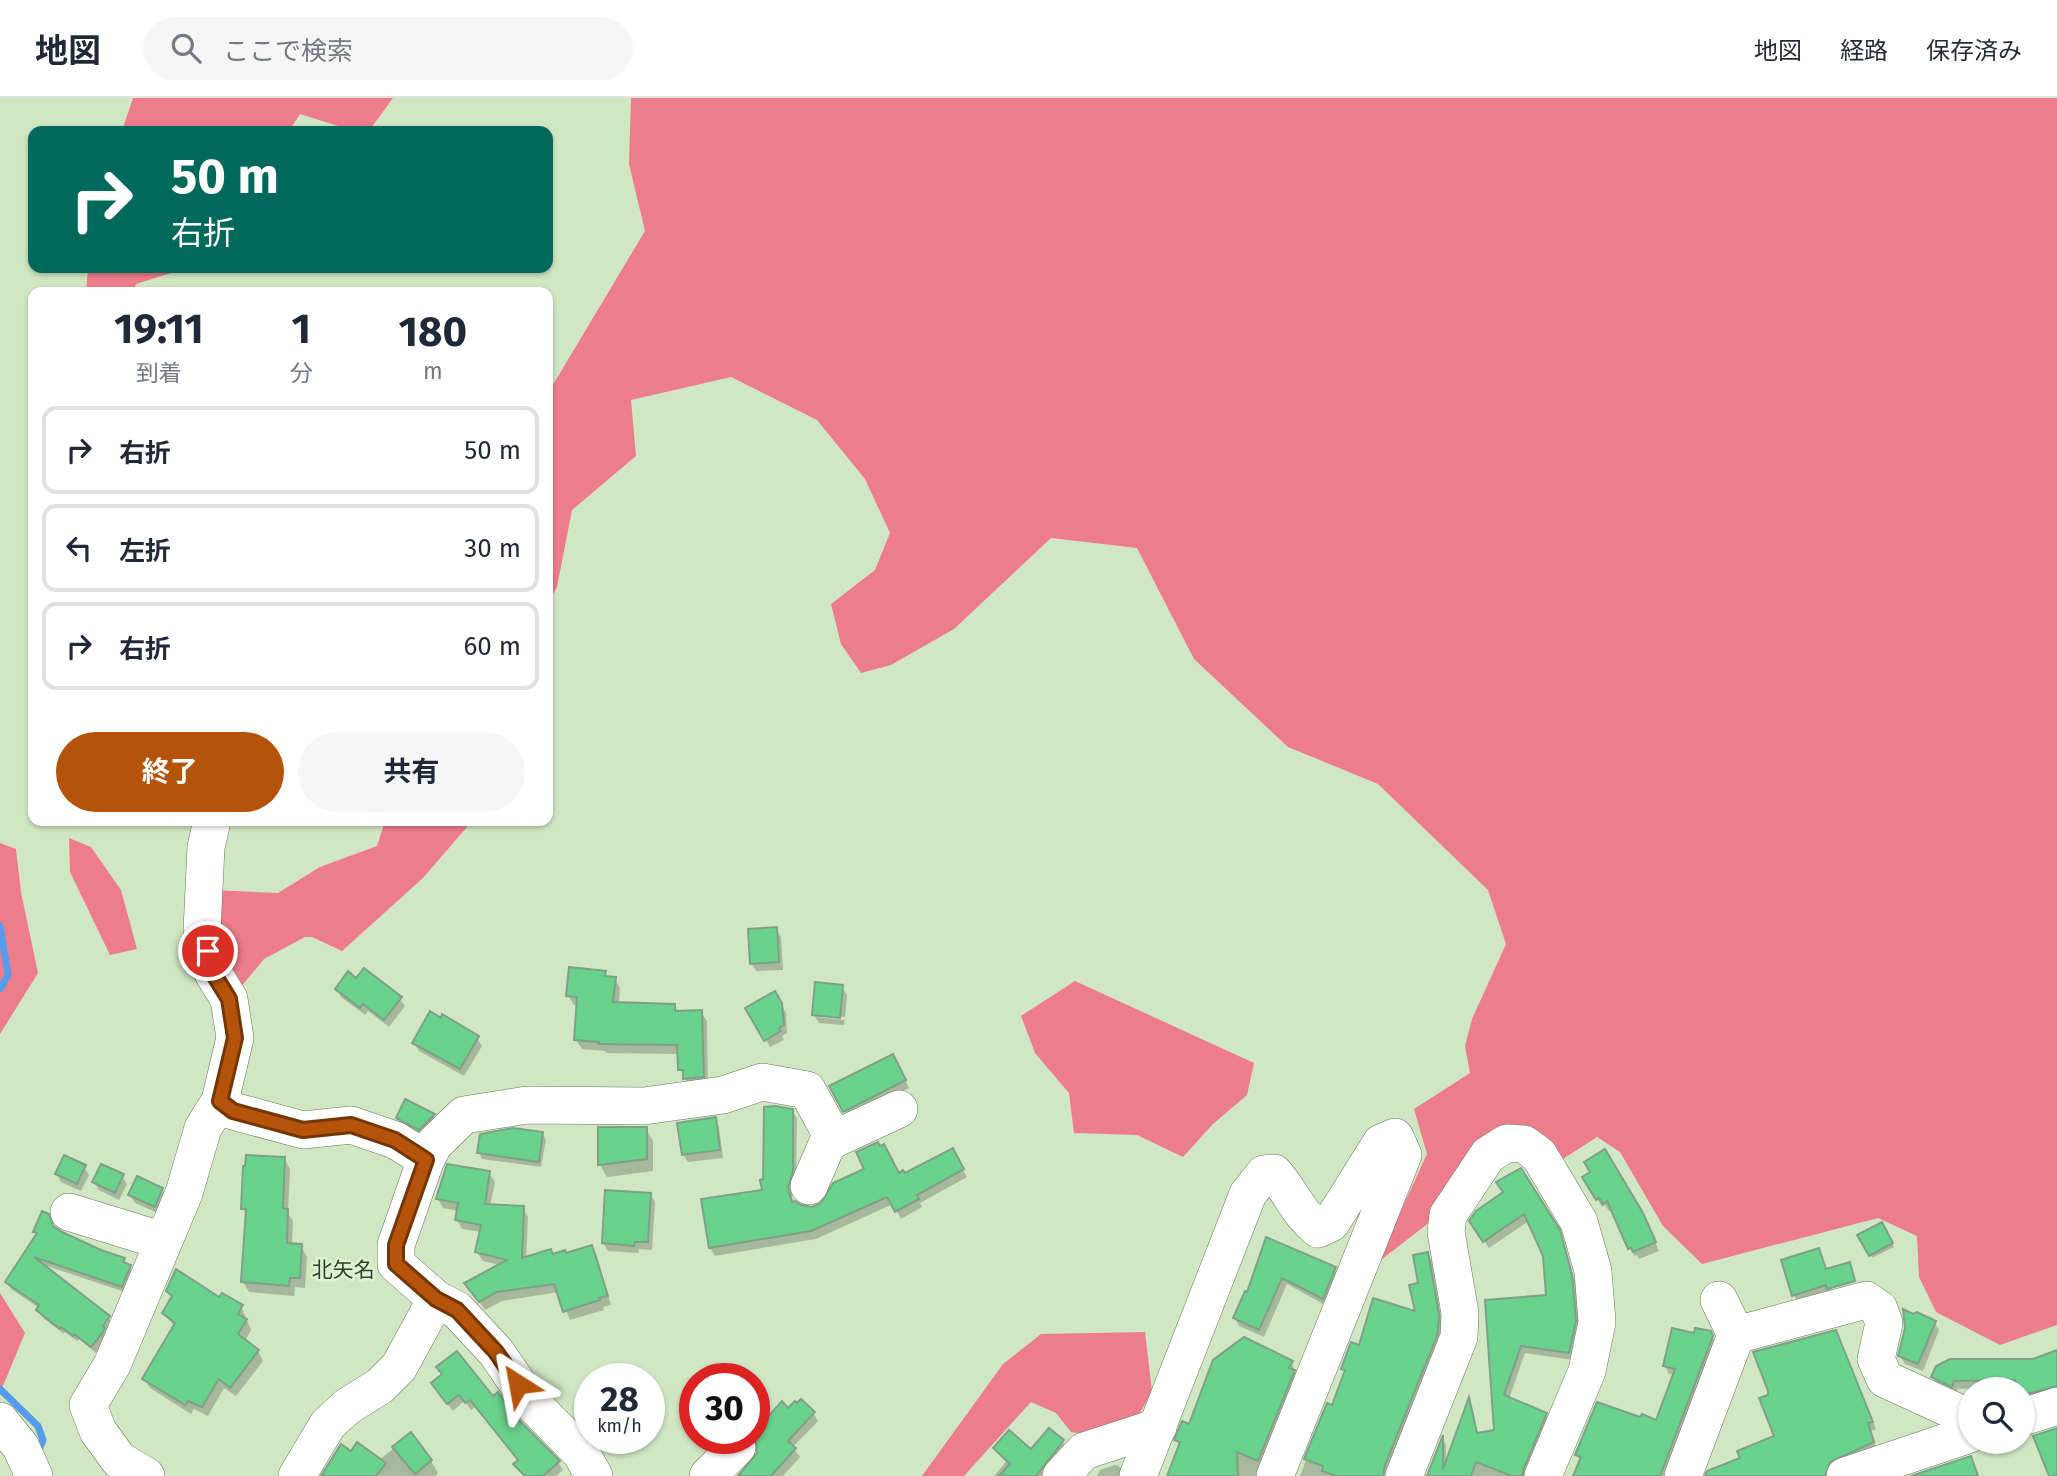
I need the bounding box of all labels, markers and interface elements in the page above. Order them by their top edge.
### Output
search box [143,17,633,80]
icon: search [167,29,205,67]
text: 地図 [35,31,101,71]
text: ここで検索 [223,36,353,67]
text: 地図 [1754,37,1802,65]
text: 経路 [1840,37,1888,65]
text: 保存済み [1926,37,2022,65]
text: 50 m [171,147,279,206]
icon: right [56,154,147,245]
text: 右折 [171,214,235,252]
text: 19:11 [114,304,204,354]
text: 1 [291,304,311,354]
text: 180 [399,307,467,357]
text: m [423,357,443,385]
text: 到着 [136,359,182,387]
text: 分 [290,359,313,387]
icon: right [60,431,98,469]
text: 50 m [464,435,521,466]
text: 右折 [119,438,171,469]
icon: left [60,529,98,567]
text: 30 m [464,533,521,564]
text: 左折 [119,536,171,567]
icon: right [60,627,98,665]
text: 60 m [463,631,521,662]
text: 右折 [119,634,171,665]
button: 終了 [56,732,284,812]
button: 共有 [298,732,525,812]
pin [178,921,238,981]
icon: arrive [189,932,227,970]
district label: 北矢名 [312,1257,375,1283]
position arrow [481,1347,555,1421]
speed limit sign: 30 [679,1363,770,1454]
map controls [1958,1377,2035,1454]
button: search [1958,1377,2035,1454]
text: 28 [600,1378,639,1420]
text: km/h [597,1415,642,1437]

